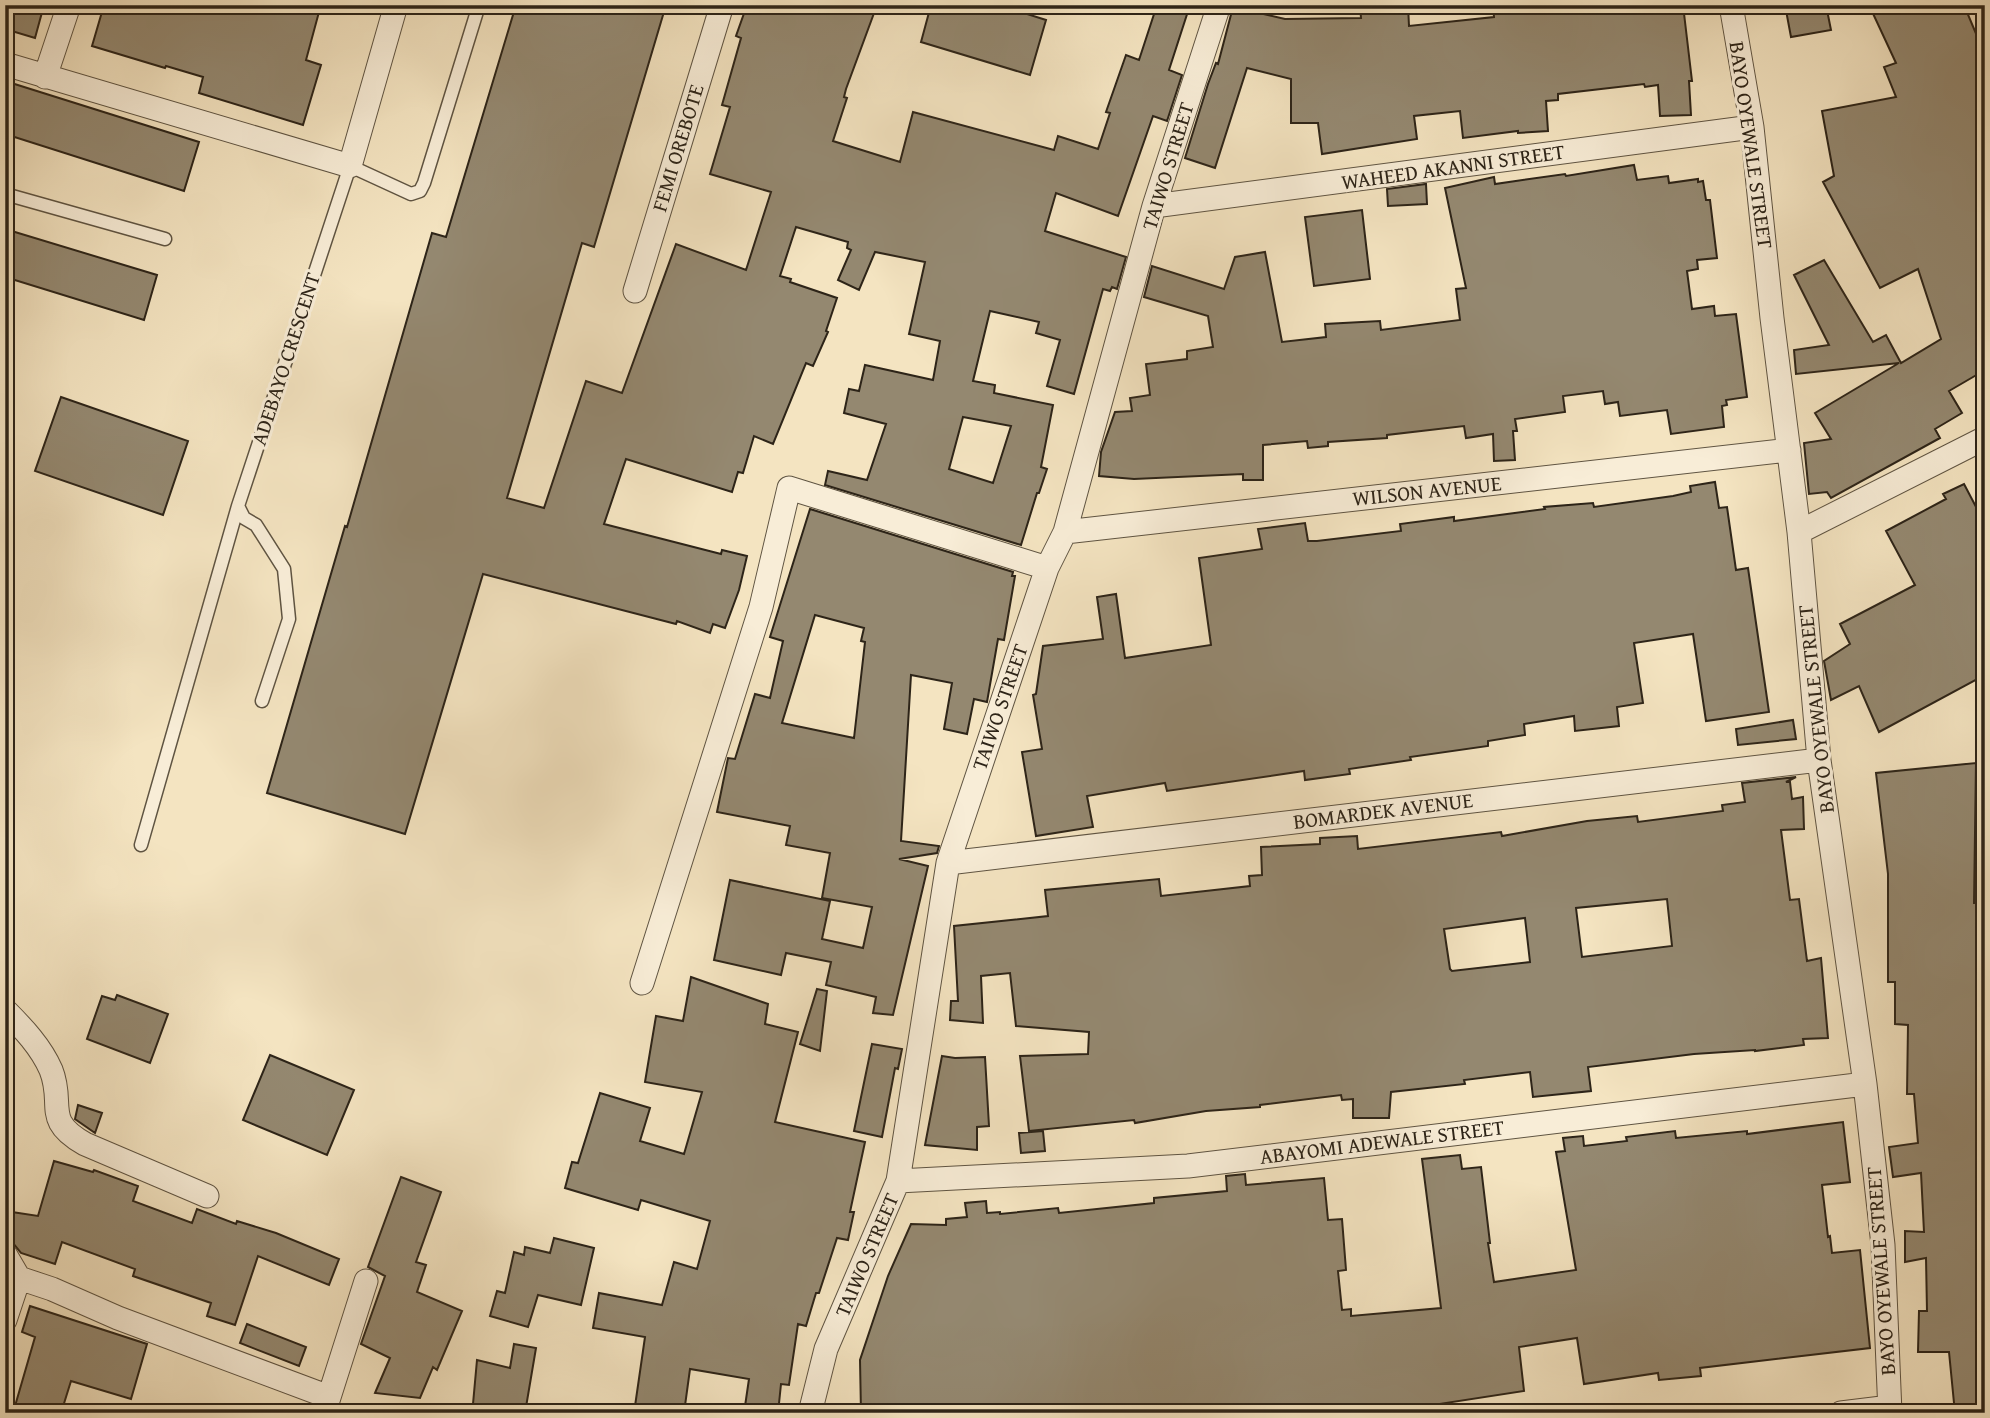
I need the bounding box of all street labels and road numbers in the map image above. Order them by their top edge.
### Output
street label: BAYO OYEWALE STREET [1722,39,1781,251]
street label: FEMI OREBOTE [643,80,712,215]
street label: TAIWO STREET [1133,98,1202,233]
street label: WAHEED AKANNI STREET [1339,135,1567,198]
street label: ADEBAYO CRESCENT [243,268,328,449]
street label: WILSON AVENUE [1351,467,1503,514]
street label: BAYO OYEWALE STREET [1789,603,1842,815]
street label: TAIWO STREET [963,639,1036,774]
street label: BOMARDEK AVENUE [1291,784,1475,837]
street label: ABAYOMI ADEWALE STREET [1258,1111,1506,1172]
street label: BAYO OYEWALE STREET [1858,1166,1903,1376]
street label: TAIWO STREET [827,1188,907,1321]

